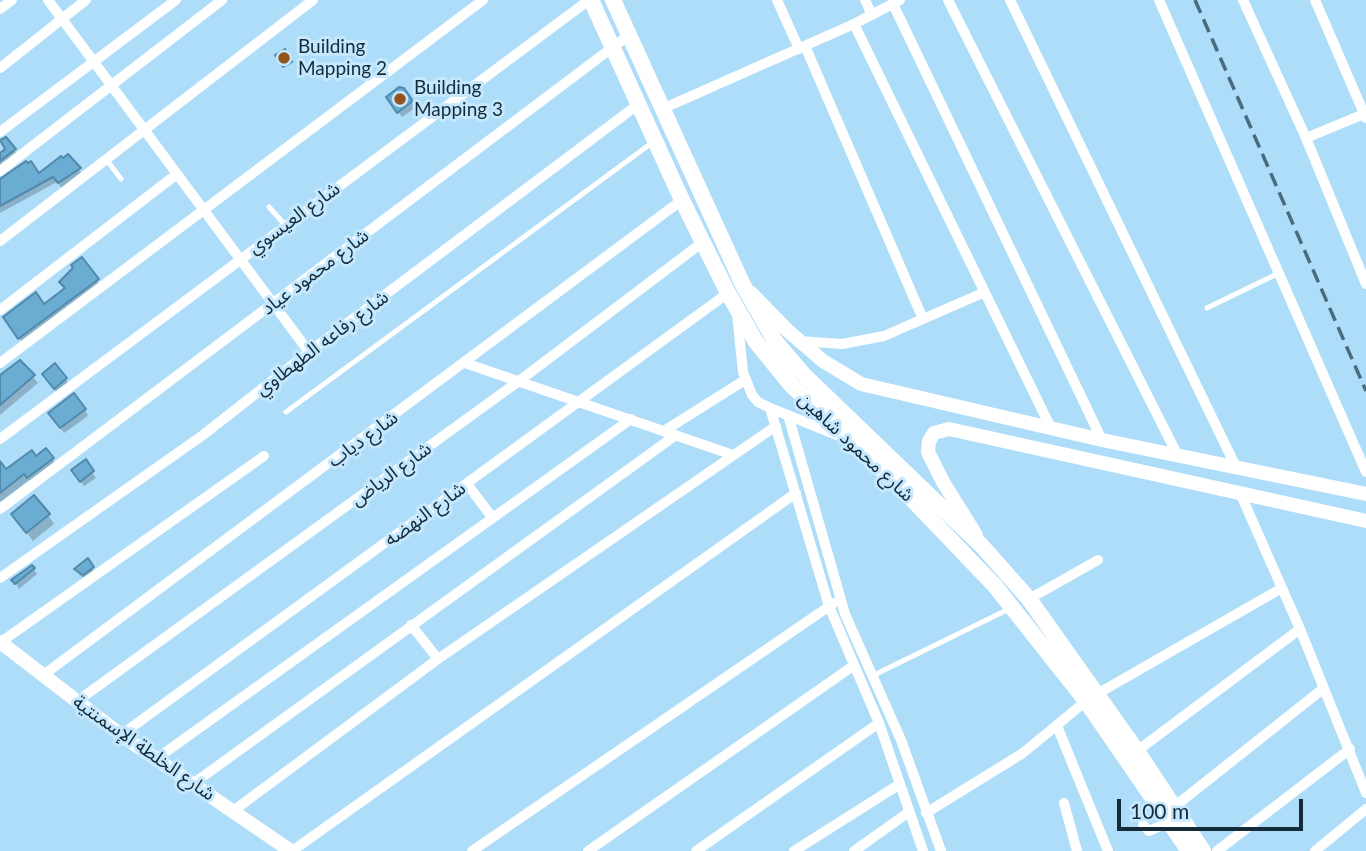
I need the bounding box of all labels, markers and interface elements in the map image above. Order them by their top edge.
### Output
place label: Building Mapping 2 [298,36,387,80]
marker: Building Mapping 2 [276,50,292,66]
place label: Building Mapping 3 [414,77,503,121]
marker: Building Mapping 3 [392,91,408,107]
street label: شارع العيسوي [244,177,344,259]
street label: شارع محمود عياد [257,224,373,320]
street label: شارع رفاعه الطهطاوي [251,286,393,400]
street label: شارع محمود شاهين [793,387,919,507]
street label: شارع دياب [324,406,402,472]
street label: شارع الرياض [346,437,436,511]
street label: شارع النهضه [380,477,470,551]
street label: شارع الخلطة الإسمنتية [69,690,219,806]
scale bar [1121,784,1306,828]
text: 100 m [1130,798,1189,823]

